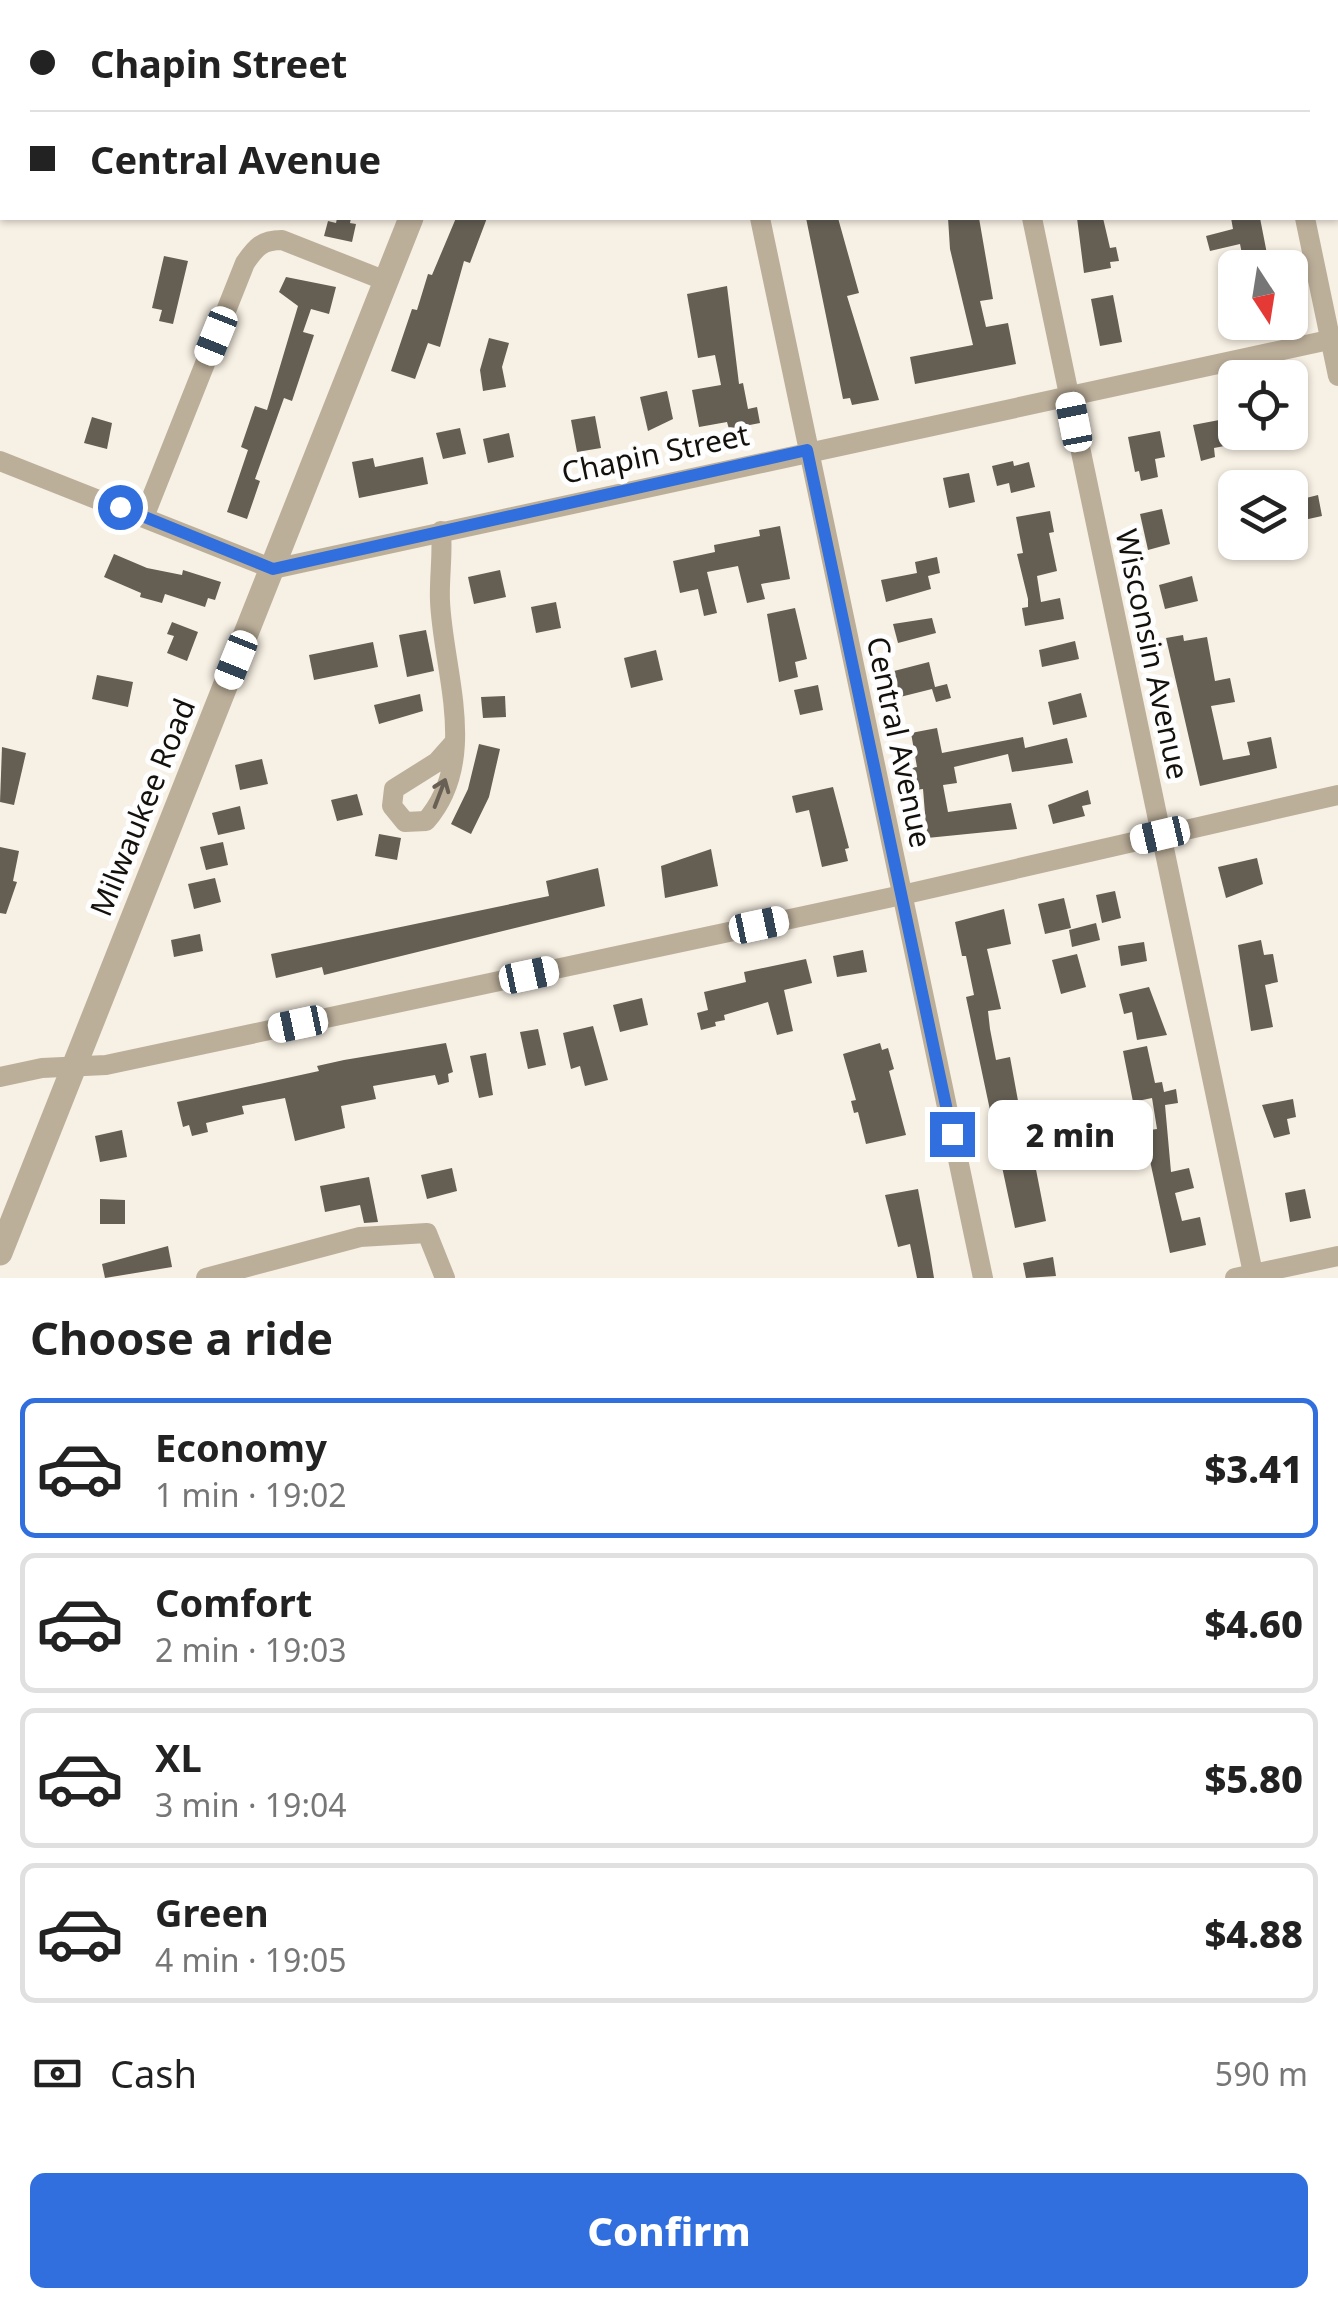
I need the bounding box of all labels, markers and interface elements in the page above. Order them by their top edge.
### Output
text: Chapin Street [90,37,347,89]
text: Central Avenue [90,133,381,185]
north arrow [1218,250,1308,340]
map controls [1218,250,1308,560]
car [191,303,241,369]
button: locate [1218,360,1308,450]
car [1054,390,1094,454]
street label: Chapin Street [558,413,753,493]
button: layers [1218,470,1308,560]
route start [98,485,143,530]
street label: Wisconsin Avenue [1106,525,1200,783]
car [211,627,261,693]
street label: Central Avenue [858,633,942,851]
street label: Milwaukee Road [80,692,204,922]
one-way arrow [433,778,451,809]
car [1127,814,1193,856]
car [727,904,791,946]
car [497,954,561,996]
car [266,1003,330,1045]
callout: 2 min [987,1099,1152,1169]
route end [930,1112,975,1157]
text: 2 min [1026,1113,1115,1156]
text: Choose a ride [30,1307,333,1368]
text: Economy [155,1421,327,1473]
icon: car [35,1423,125,1513]
text: $3.41 [1204,1442,1303,1494]
text: 1 min · 19:02 [155,1473,347,1516]
text: Comfort [155,1576,312,1628]
icon: car [35,1578,125,1668]
text: $4.60 [1204,1597,1303,1649]
text: 2 min · 19:03 [155,1628,347,1671]
text: XL [155,1731,202,1783]
icon: car [35,1733,125,1823]
text: $5.80 [1204,1752,1303,1804]
text: 3 min · 19:04 [155,1783,347,1826]
text: Green [155,1886,269,1938]
icon: car [35,1888,125,1978]
text: $4.88 [1204,1907,1303,1959]
text: 4 min · 19:05 [155,1938,347,1981]
icon: cash [30,2046,85,2101]
text: Cash [110,2047,197,2099]
text: 590 m [1215,2052,1308,2095]
button: Confirm [30,2173,1308,2288]

